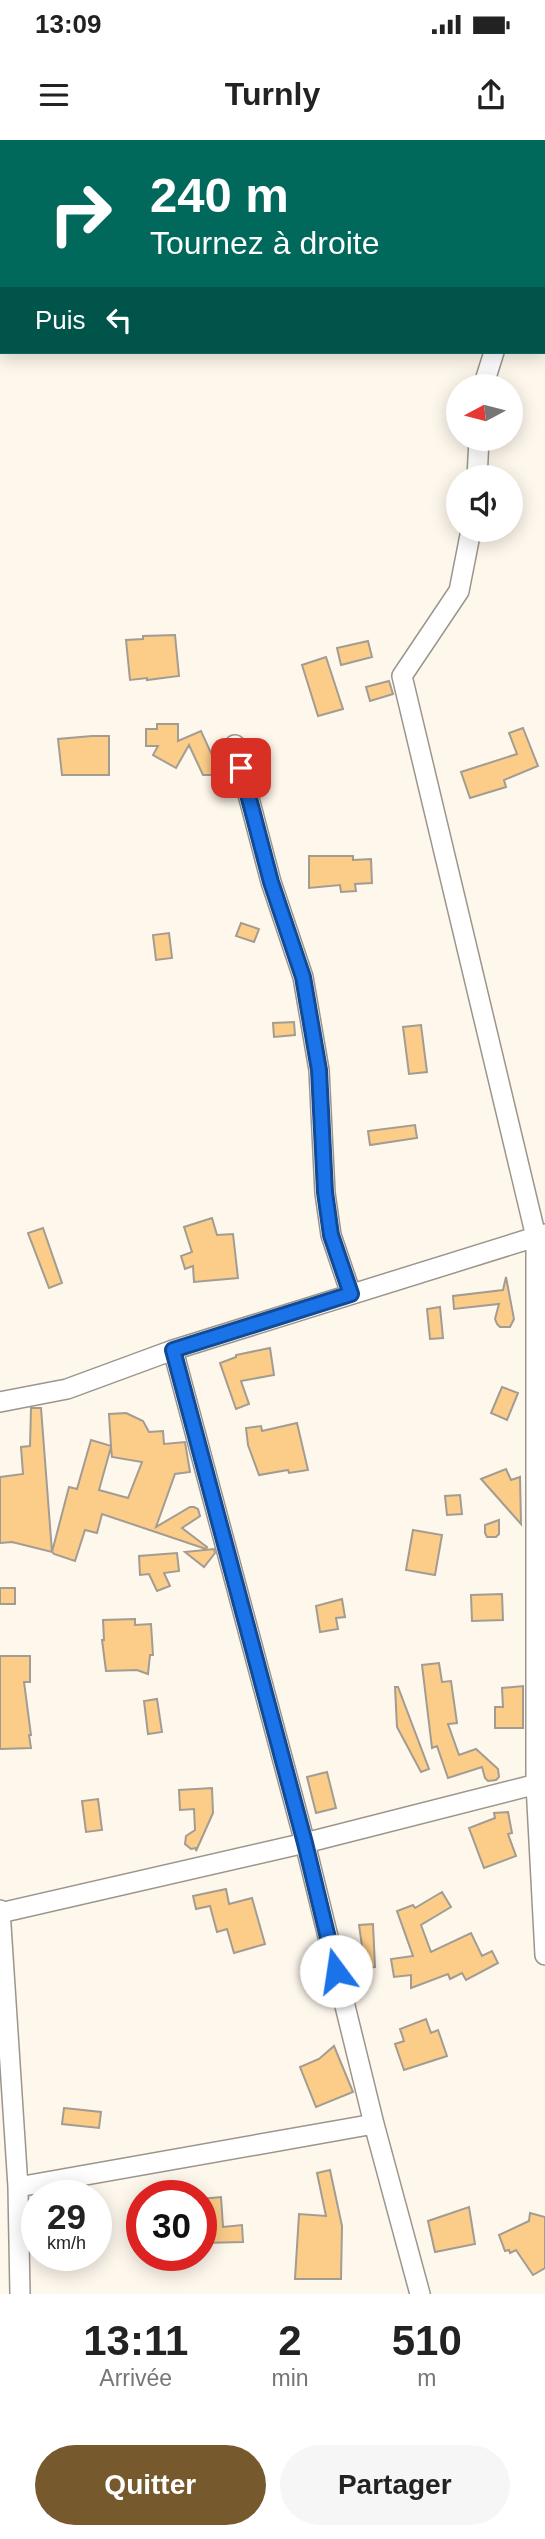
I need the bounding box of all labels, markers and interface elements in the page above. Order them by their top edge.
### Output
text: 13:09 [35,9,102,39]
icon: menu [35,76,73,114]
text: Turnly [225,76,320,112]
icon: share [472,76,510,114]
icon: right [35,168,126,259]
text: 240 m [150,168,289,222]
text: Tournez à droite [150,225,379,261]
icon: left [100,301,138,339]
text: Puis [35,305,86,335]
north arrow [446,374,523,452]
map controls [446,374,523,542]
button: sound [446,465,523,542]
pin [211,738,271,798]
icon: arrive [222,749,260,787]
position arrow [299,1934,373,2008]
speed limit sign: 30 [126,2180,217,2271]
text: 29 [47,2197,86,2236]
text: km/h [47,2233,86,2253]
text: 13:11 [83,2317,188,2364]
text: 2 [278,2317,302,2364]
text: 510 [392,2317,462,2364]
text: Arrivée [99,2365,172,2391]
text: min [271,2365,309,2391]
text: m [417,2365,436,2391]
button: Quitter [35,2445,266,2525]
button: Partager [280,2445,510,2525]

